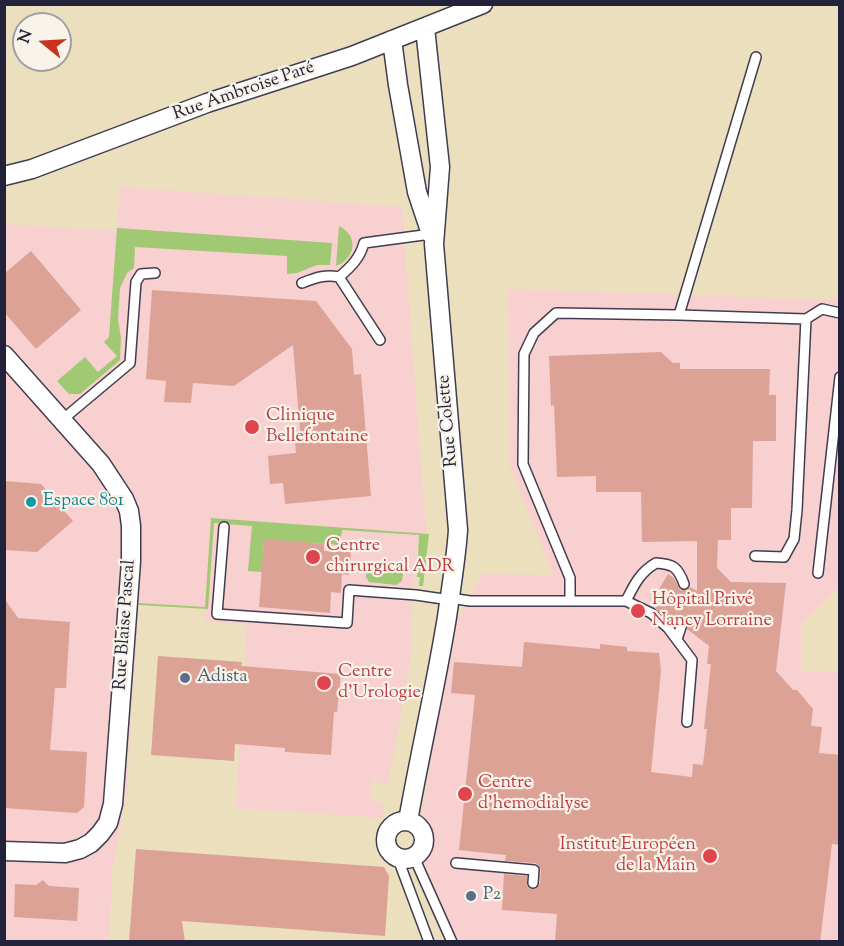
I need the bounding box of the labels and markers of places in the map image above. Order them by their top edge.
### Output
place label: Clinique Bellefontaine [266,406,368,448]
marker: Clinique Bellefontaine [243,418,261,436]
place label: Espace 801 [43,491,124,513]
marker: Espace 801 [24,495,38,509]
place label: Centre chirurgical ADR [326,536,454,578]
marker: Centre chirurgical ADR [304,548,322,566]
place label: Hôpital Privé Nancy Lorraine [652,590,772,632]
marker: Hôpital Privé Nancy Lorraine [629,602,647,620]
place label: Centre d'Urologie [338,662,421,704]
place label: Adista [197,667,248,689]
marker: Adista [178,671,192,685]
marker: Centre d'Urologie [315,674,333,692]
place label: Centre d'hemodialyse [478,773,589,816]
marker: Centre d'hemodialyse [456,785,474,803]
place label: Institut Européen de la Main [560,835,696,878]
marker: Institut Européen de la Main [701,847,719,865]
place label: P2 [483,885,501,907]
marker: P2 [464,889,478,903]

